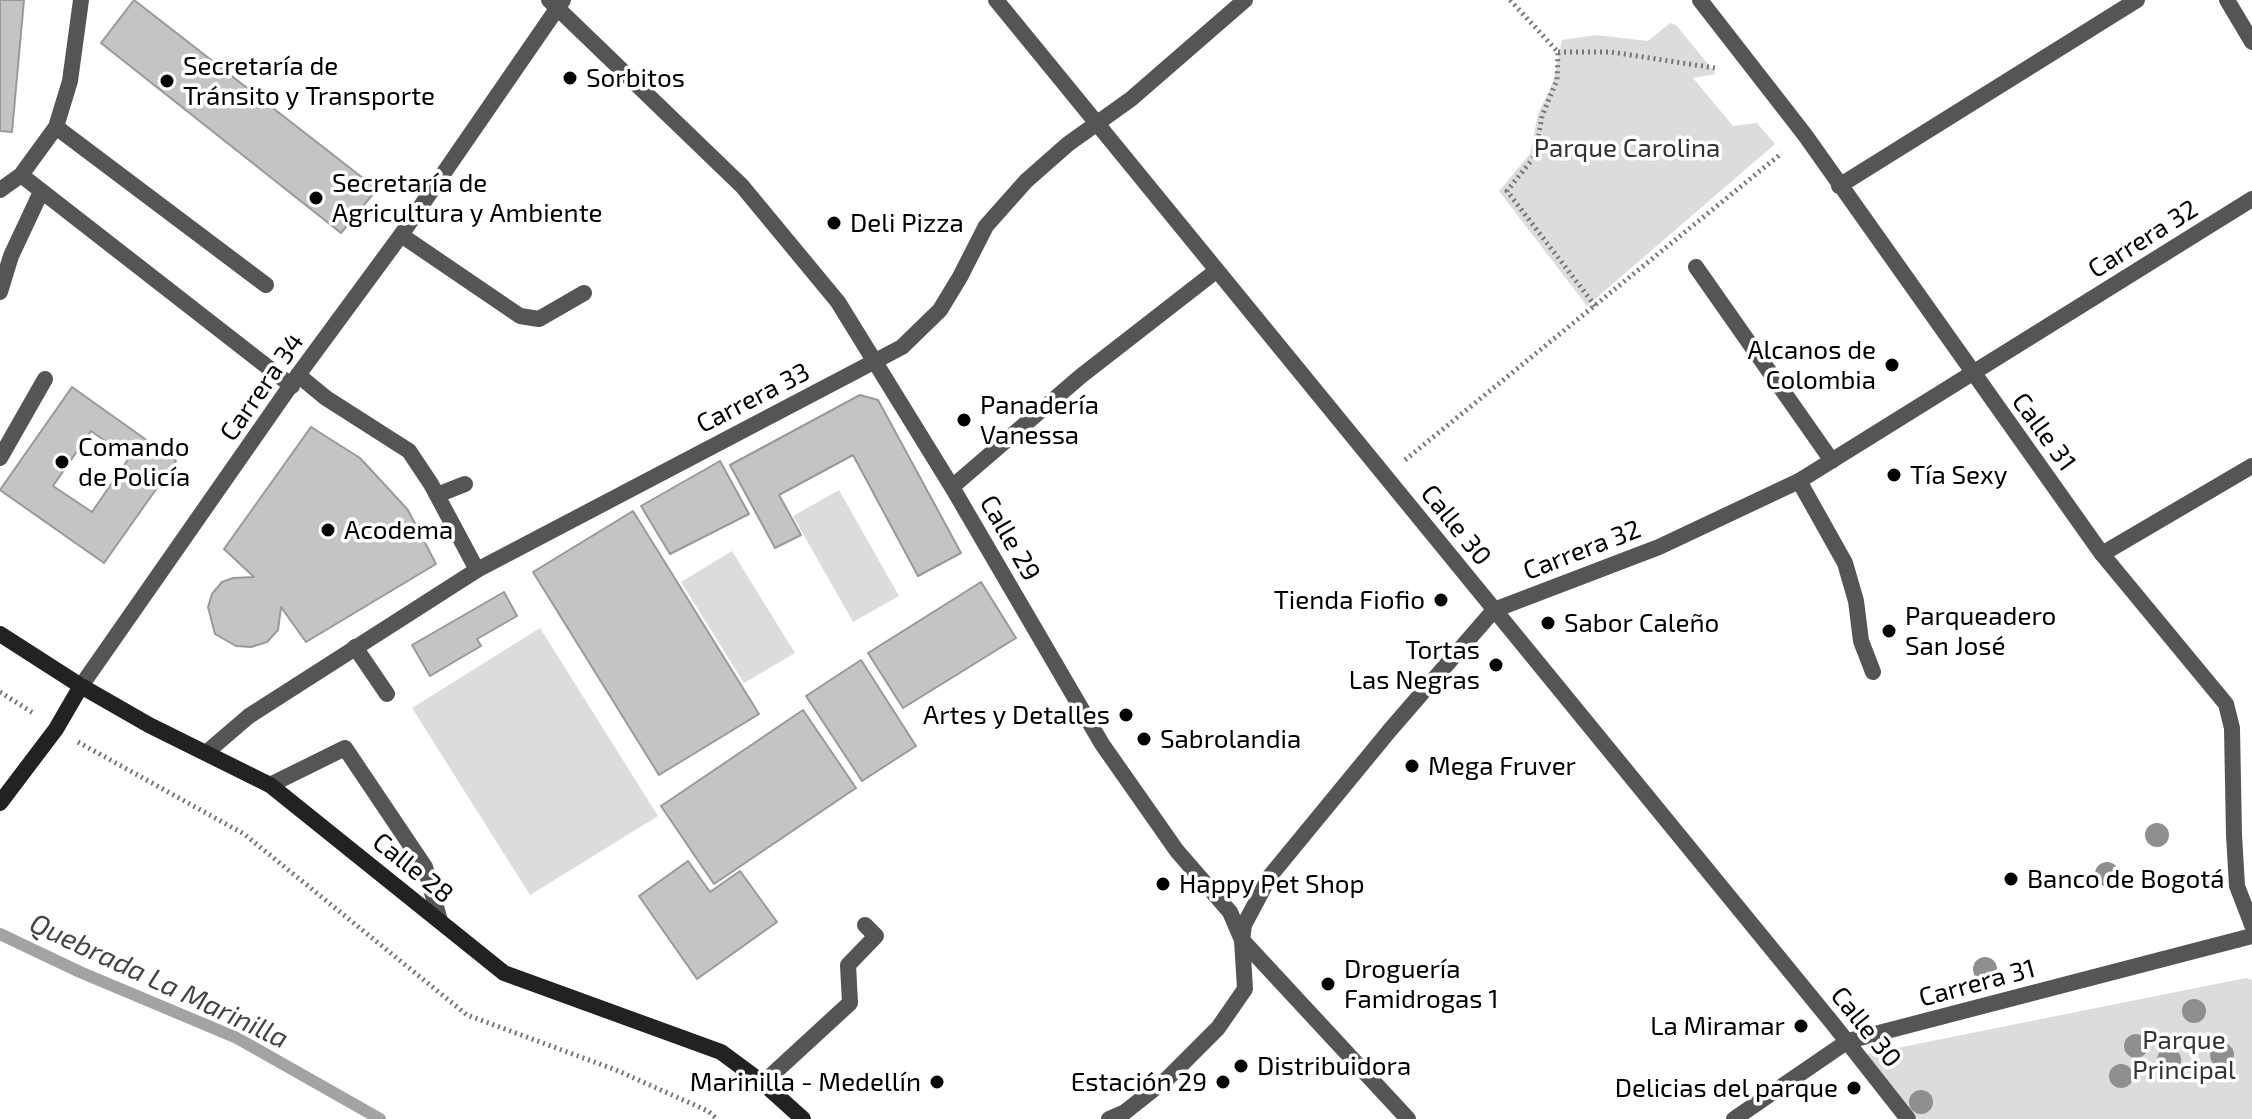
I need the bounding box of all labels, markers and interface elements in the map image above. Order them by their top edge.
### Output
place label: Secretaría de Tránsito y Transporte [183,50,435,112]
place label: Sorbitos [586,62,685,94]
marker: Sorbitos [561,69,579,87]
marker: Secretaría de Tránsito y Transporte [158,72,176,90]
park label: Parque Carolina [1534,132,1720,164]
place label: Secretaría de Agricultura y Ambiente [332,167,603,228]
marker: Secretaría de Agricultura y Ambiente [307,189,325,207]
street label: Carrera 32 [2083,193,2203,285]
place label: Deli Pizza [850,207,964,239]
marker: Deli Pizza [825,214,843,232]
street label: Carrera 34 [214,327,310,447]
place label: Alcanos de Colombia [1747,334,1876,396]
street label: Carrera 33 [691,356,815,440]
marker: Alcanos de Colombia [1883,356,1901,374]
street label: Calle 31 [2005,387,2083,477]
place label: Panadería Vanessa [980,389,1099,450]
marker: Panadería Vanessa [955,411,973,429]
place label: Comando de Policía [78,431,190,492]
marker: Comando de Policía [53,453,71,471]
place label: Tía Sexy [1910,459,2007,491]
marker: Tía Sexy [1885,466,1903,484]
street label: Calle 30 [1414,478,1498,572]
street label: Calle 29 [973,490,1047,586]
street label: Carrera 32 [1519,513,1645,587]
place label: Acodema [344,514,453,546]
marker: Acodema [319,521,337,539]
place label: Tienda Fiofio [1274,584,1425,616]
marker: Tienda Fiofio [1432,591,1450,609]
place label: Parqueadero San José [1905,600,2056,662]
place label: Sabor Caleño [1564,607,1719,639]
marker: Sabor Caleño [1539,614,1557,632]
marker: Parqueadero San José [1880,622,1898,640]
place label: Tortas Las Negras [1349,634,1480,696]
marker: Tortas Las Negras [1487,656,1505,674]
place label: Artes y Detalles [923,699,1110,731]
marker: Artes y Detalles [1117,706,1135,724]
place label: Sabrolandia [1160,723,1301,755]
marker: Sabrolandia [1135,730,1153,748]
place label: Mega Fruver [1428,750,1576,782]
marker: Mega Fruver [1403,757,1421,775]
street label: Calle 28 [366,826,460,910]
place label: Banco de Bogotá [2027,863,2224,895]
place label: Happy Pet Shop [1179,868,1365,900]
marker: Banco de Bogotá [2002,870,2020,888]
marker: Happy Pet Shop [1154,875,1172,893]
water label: Quebrada La Marinilla [24,906,294,1056]
place label: Droguería Famidrogas 1 [1344,953,1499,1014]
street label: Carrera 31 [1916,953,2038,1013]
marker: Droguería Famidrogas 1 [1319,975,1337,993]
street label: Calle 30 [1824,980,1908,1074]
place label: La Miramar [1650,1010,1785,1042]
marker: La Miramar [1792,1017,1810,1035]
park label: Parque Principal [2132,1024,2236,1086]
place label: Distribuidora [1257,1050,1411,1082]
marker: Distribuidora [1232,1057,1250,1075]
place label: Marinilla - Medellín [690,1066,921,1098]
place label: Estación 29 [1071,1066,1207,1098]
place label: Delicias del parque [1615,1072,1838,1104]
marker: Marinilla - Medellín [928,1073,946,1091]
marker: Estación 29 [1214,1073,1232,1091]
marker: Delicias del parque [1845,1079,1863,1097]

